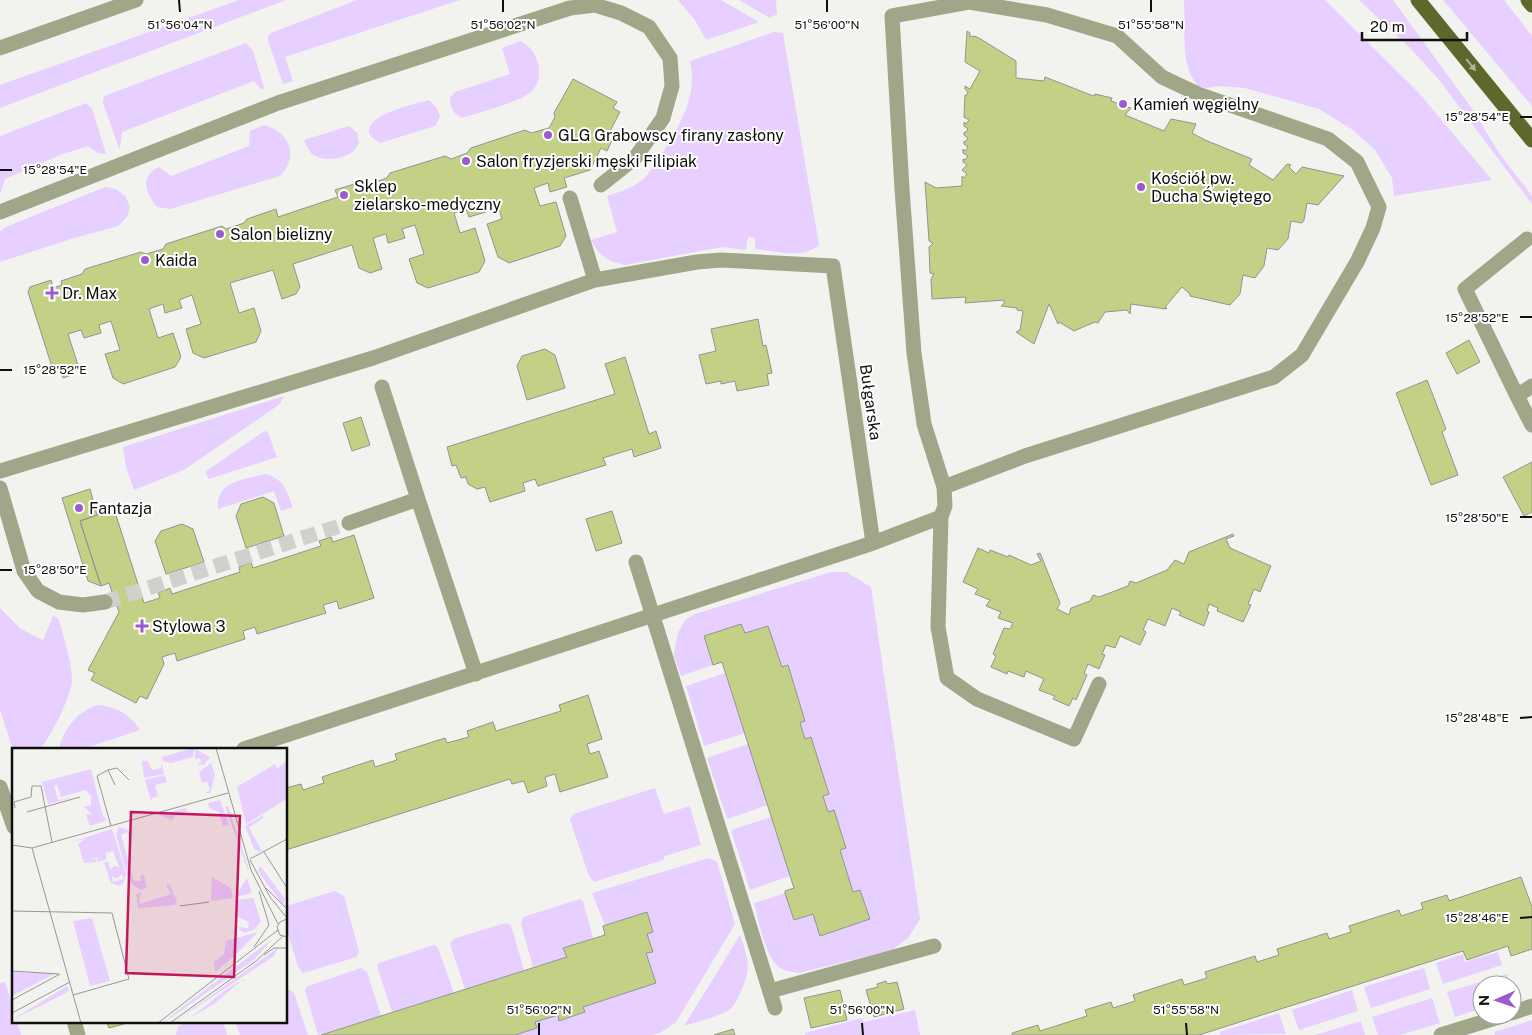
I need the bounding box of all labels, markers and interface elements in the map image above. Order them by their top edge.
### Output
scale bar [1362,10,1467,42]
text: 51°56'04"N [147,18,213,32]
text: 51°56'02"N [471,18,535,32]
text: 51°56'00"N [794,18,860,32]
text: 51°55'58"N [1118,18,1184,32]
text: 20 m [1370,18,1405,35]
one-way arrow [1466,58,1477,71]
place label: Kamień węgielny [1133,95,1260,114]
marker: Kamień węgielny [1117,98,1129,110]
text: 15°28'54"E [1445,110,1509,124]
place label: GLG Grabowscy firany zasłony [558,126,784,145]
marker: GLG Grabowscy firany zasłony [542,129,554,141]
place label: Salon fryzjerski męski Filipiak [476,152,697,171]
marker: Salon fryzjerski męski Filipiak [460,155,472,167]
text: 15°28'54"E [23,163,87,177]
place label: Kościół pw. Ducha Świętego [1151,169,1272,206]
place label: Sklep zielarsko-medyczny [354,177,501,214]
marker: Kościół pw. Ducha Świętego [1135,181,1147,193]
marker: Sklep zielarsko-medyczny [338,189,350,201]
place label: Salon bielizny [230,225,333,244]
marker: Salon bielizny [214,228,226,240]
place label: Kaida [155,251,197,270]
marker: Kaida [139,254,151,266]
place label: Dr. Max [62,284,117,303]
marker: Dr. Max [46,287,58,299]
text: 15°28'52"E [1445,311,1509,325]
text: 15°28'52"E [23,363,87,377]
street label: Bułgarska [856,363,885,441]
place label: Fantazja [89,499,152,518]
marker: Fantazja [73,502,85,514]
text: 15°28'50"E [1445,511,1509,525]
text: 15°28'50"E [23,563,87,577]
place label: Stylowa 3 [152,617,226,636]
marker: Stylowa 3 [136,620,148,632]
text: 15°28'48"E [1445,711,1509,725]
inset map [12,748,288,1022]
text: 15°28'46"E [1445,911,1509,925]
north arrow [1472,975,1522,1025]
text: N [1476,995,1492,1006]
text: 51°56'02"N [507,1003,571,1017]
text: 51°56'00"N [829,1003,895,1017]
text: 51°55'58"N [1153,1003,1219,1017]

